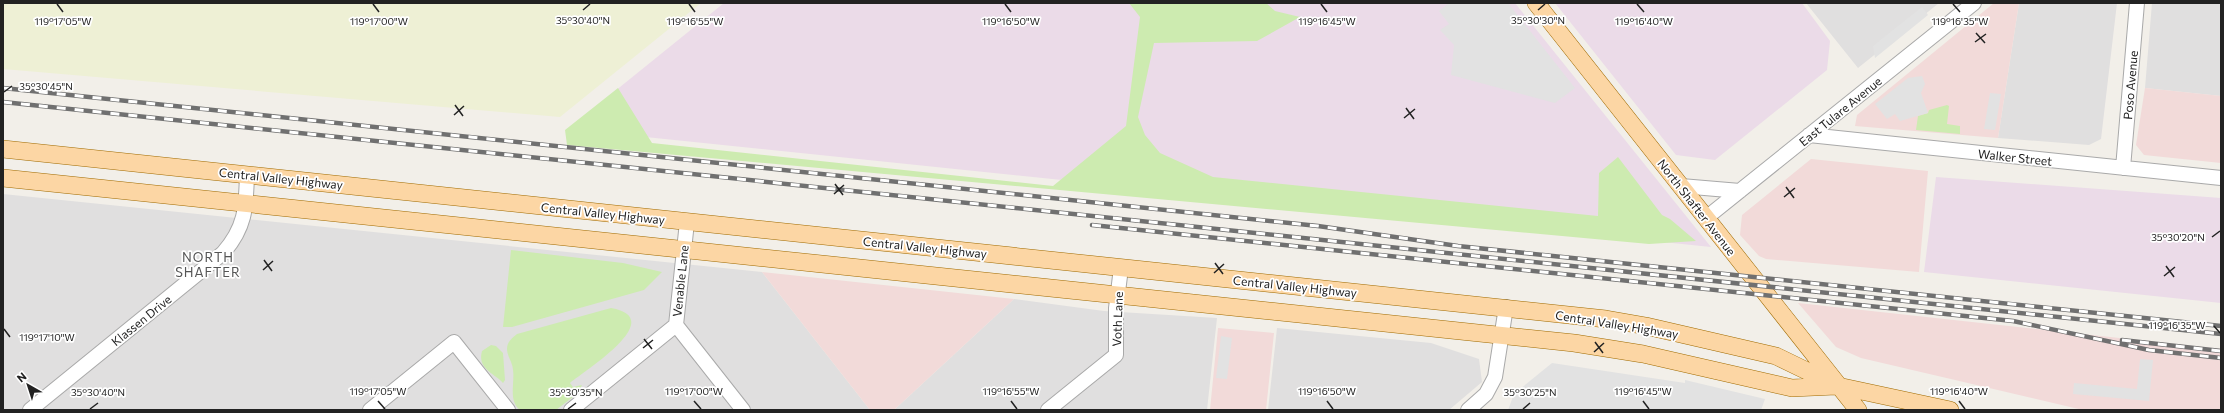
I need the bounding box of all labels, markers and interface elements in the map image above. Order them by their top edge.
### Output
text: 35°30'40"N [556,14,610,26]
text: 35°30'30"N [1511,14,1565,26]
text: 119°17'05"W [34,15,92,27]
text: 119°17'00"W [350,15,408,27]
text: 119°16'55"W [666,15,724,27]
text: 119°16'50"W [982,15,1040,27]
text: 119°16'45"W [1298,15,1356,27]
text: 119°16'40"W [1615,15,1673,27]
text: 119°16'35"W [1931,15,1989,27]
street label: Poso Avenue [2120,50,2140,120]
street label: East Tulare Avenue [1796,73,1884,149]
text: 35°30'45"N [19,80,73,92]
street label: Walker Street [1977,146,2053,168]
street label: North Shafter Avenue [1655,156,1739,258]
street label: Central Valley Highway [218,165,344,191]
street label: Central Valley Highway [540,200,666,226]
text: 35°30'20"N [2151,231,2205,243]
street label: Central Valley Highway [862,234,988,260]
street label: Venable Lane [669,244,691,318]
district label: NORTH SHAFTER [175,249,241,280]
street label: Central Valley Highway [1232,273,1358,299]
street label: Voth Lane [1109,291,1125,347]
street label: Klassen Drive [108,292,174,348]
street label: Central Valley Highway [1554,307,1680,341]
text: 119°16'35"W [2148,319,2206,331]
text: 119°17'10"W [19,331,75,343]
north arrow [8,365,48,405]
text: N [14,369,29,384]
text: 119°17'05"W [349,385,407,397]
text: 119°17'00"W [665,385,723,397]
text: 119°16'55"W [982,385,1040,397]
text: 119°16'50"W [1298,385,1356,397]
text: 119°16'45"W [1614,385,1672,397]
text: 119°16'40"W [1930,385,1988,397]
text: 35°30'40"N [71,386,125,398]
text: 35°30'35"N [549,386,603,398]
text: 35°30'25"N [1504,386,1556,398]

